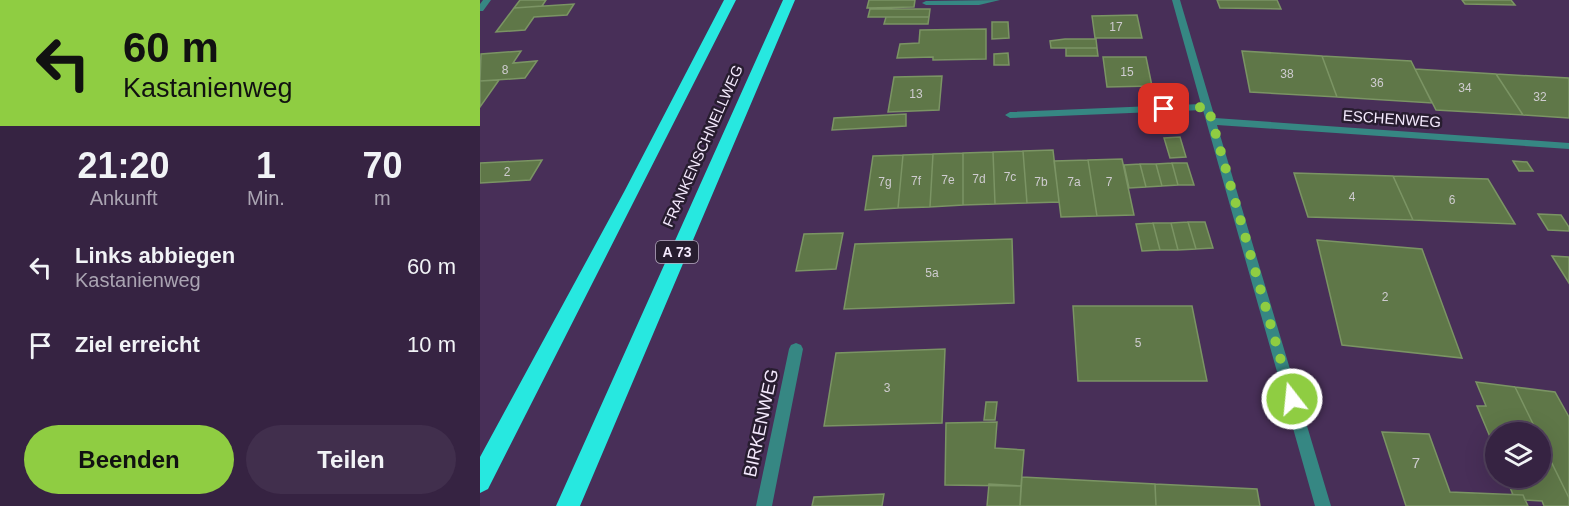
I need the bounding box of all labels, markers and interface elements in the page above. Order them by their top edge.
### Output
house number: 17 [1109,20,1123,34]
icon: left [24,24,102,102]
text: 60 m [123,24,219,71]
street label: FRANKENSCHNELLWEG [659,62,746,229]
house number: 8 [502,63,509,77]
house number: 15 [1120,65,1134,79]
house number: 38 [1280,67,1294,81]
text: Kastanienweg [123,73,293,103]
house number: 36 [1370,76,1384,90]
house number: 34 [1458,81,1472,95]
pin [1138,83,1189,134]
house number: 13 [909,87,923,101]
house number: 32 [1533,90,1547,104]
icon: arrive [1147,92,1180,125]
street label: ESCHENWEG [1342,107,1442,130]
text: 21:20 [78,145,170,186]
text: 1 [256,145,276,186]
text: 70 [362,145,402,186]
house number: 2 [504,165,511,179]
house number: 7c [1004,170,1016,184]
house number: 7d [972,172,986,186]
house number: 7e [941,173,955,187]
house number: 7f [911,174,922,188]
house number: 7g [878,175,892,189]
house number: 7b [1034,175,1048,189]
house number: 7a [1067,175,1081,189]
house number: 7 [1106,175,1113,189]
text: Ankunft [90,187,157,209]
text: Min. [247,187,285,209]
text: m [374,187,391,209]
house number: 4 [1349,190,1356,204]
house number: 6 [1449,193,1456,207]
road number: A 73 [656,241,698,263]
text: Links abbiegen [75,243,235,268]
icon: left [24,251,57,284]
text: 60 m [407,254,456,279]
house number: 5a [925,266,939,280]
text: Kastanienweg [75,269,201,291]
house number: 2 [1382,290,1389,304]
icon: arrive [24,329,57,362]
text: Ziel erreicht [75,332,200,357]
text: 10 m [407,332,456,357]
house number: 5 [1135,336,1142,350]
street label: BIRKENWEG [740,367,782,479]
position arrow [1260,367,1324,431]
house number: 3 [884,381,891,395]
map controls [1485,422,1551,488]
button: layers [1485,422,1551,488]
button: Beenden [24,425,234,494]
button: Teilen [246,425,456,494]
house number: 7 [1412,454,1420,471]

